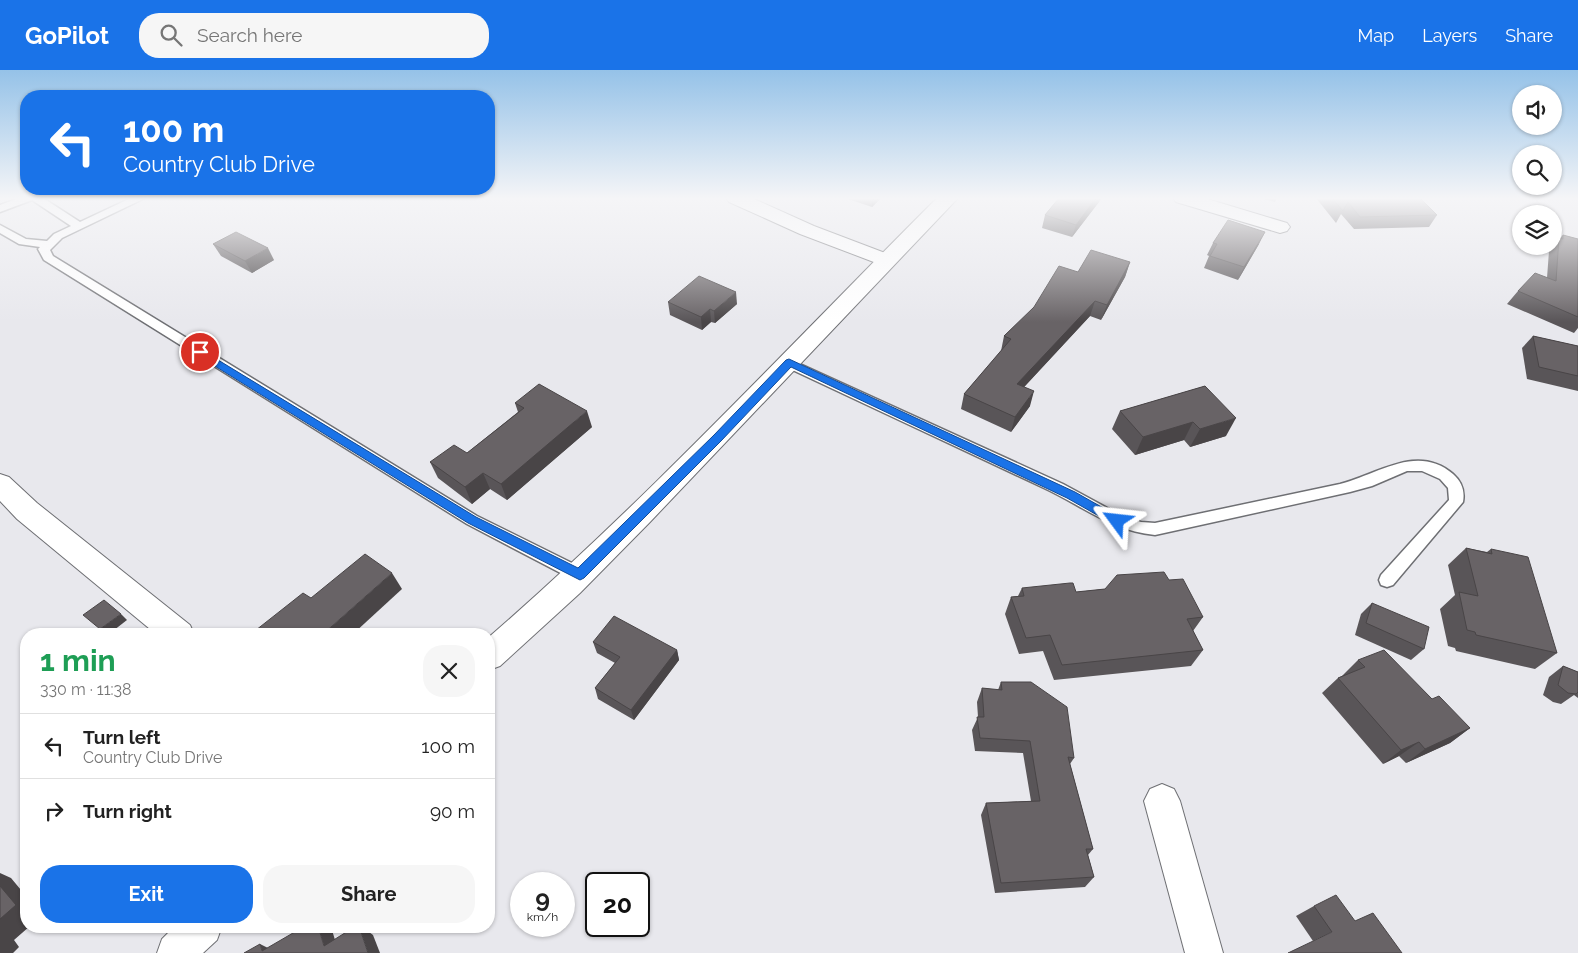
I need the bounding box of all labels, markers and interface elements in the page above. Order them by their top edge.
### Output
search box [139,13,489,58]
text: GoPilot [25,21,109,50]
icon: search [157,21,185,49]
text: Search here [197,24,303,46]
text: Map [1358,25,1394,46]
text: Layers [1422,25,1477,46]
text: Share [1505,25,1553,46]
map controls [1512,85,1562,255]
button: sound [1512,85,1562,135]
text: 100 m [123,109,224,150]
icon: left [40,110,105,175]
button: search [1512,145,1562,195]
text: Country Club Drive [123,151,315,177]
button: layers [1512,205,1562,255]
pin [179,331,221,373]
icon: arrive [186,338,214,366]
position arrow [1090,494,1142,546]
text: 1 min [40,643,116,678]
button: close [423,645,475,697]
text: 330 m · 11:38 [40,680,132,699]
text: Turn left [83,726,160,748]
icon: left [40,732,68,760]
text: 100 m [421,735,475,757]
text: Country Club Drive [83,748,223,767]
icon: right [40,797,68,825]
text: Turn right [83,800,172,822]
text: 90 m [430,800,475,822]
button: Exit [40,865,253,923]
button: Share [263,865,475,923]
speed limit sign: 20 [585,872,650,937]
text: 9 [535,883,550,913]
text: km/h [527,910,558,924]

